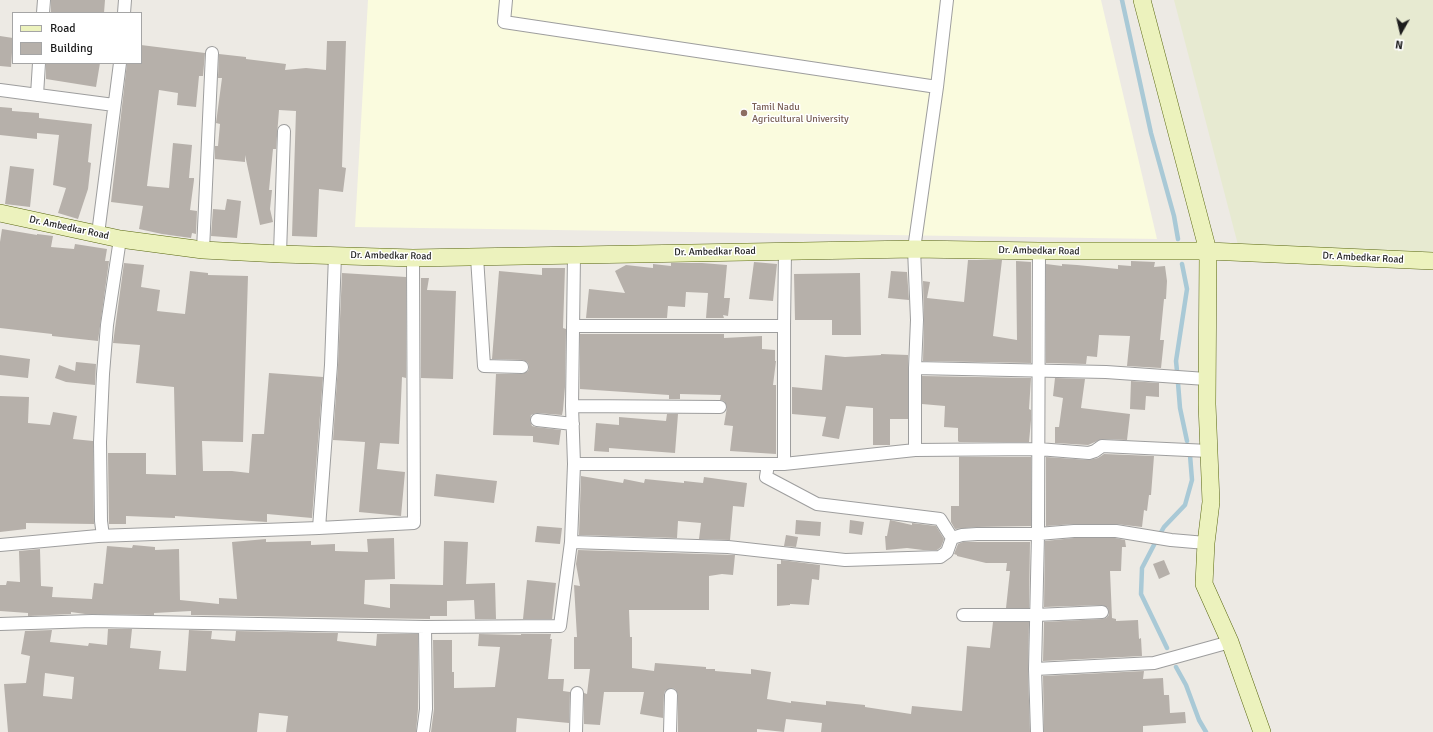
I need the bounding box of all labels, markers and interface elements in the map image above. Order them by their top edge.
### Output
legend [12,12,142,64]
north arrow [1381,12,1421,52]
text: Road [50,21,76,36]
text: N [1395,37,1404,51]
text: Building [50,41,93,56]
place label: Tamil Nadu Agricultural University [752,101,849,124]
marker: Tamil Nadu Agricultural University [739,108,749,118]
street label: Dr. Ambedkar Road [28,214,110,242]
street label: Dr. Ambedkar Road [998,244,1080,258]
street label: Dr. Ambedkar Road [674,245,756,259]
street label: Dr. Ambedkar Road [350,249,432,263]
street label: Dr. Ambedkar Road [1322,250,1404,266]

